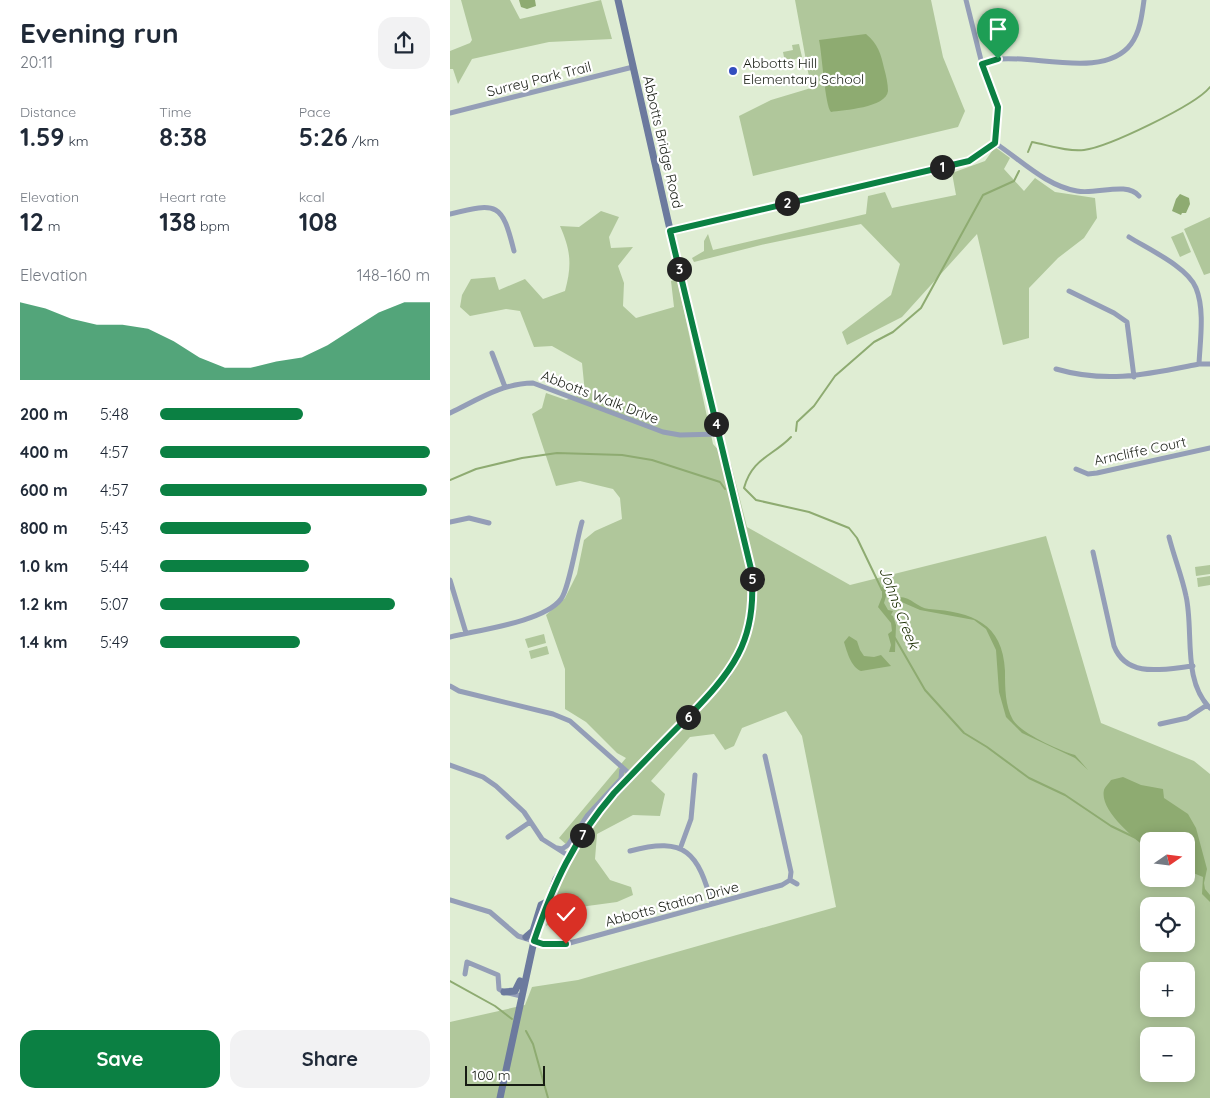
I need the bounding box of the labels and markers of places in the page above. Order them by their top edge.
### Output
pin [977,8,1019,59]
place label: Abbotts Hill Elementary School [743,54,864,88]
marker: Abbotts Hill Elementary School [727,65,739,77]
pin: 1 [930,154,954,180]
pin: 2 [774,190,800,216]
pin: 3 [666,256,692,282]
pin: 4 [704,412,728,436]
pin: 5 [740,566,764,592]
pin: 6 [676,704,700,730]
pin: 7 [570,822,594,848]
pin [545,893,587,944]

